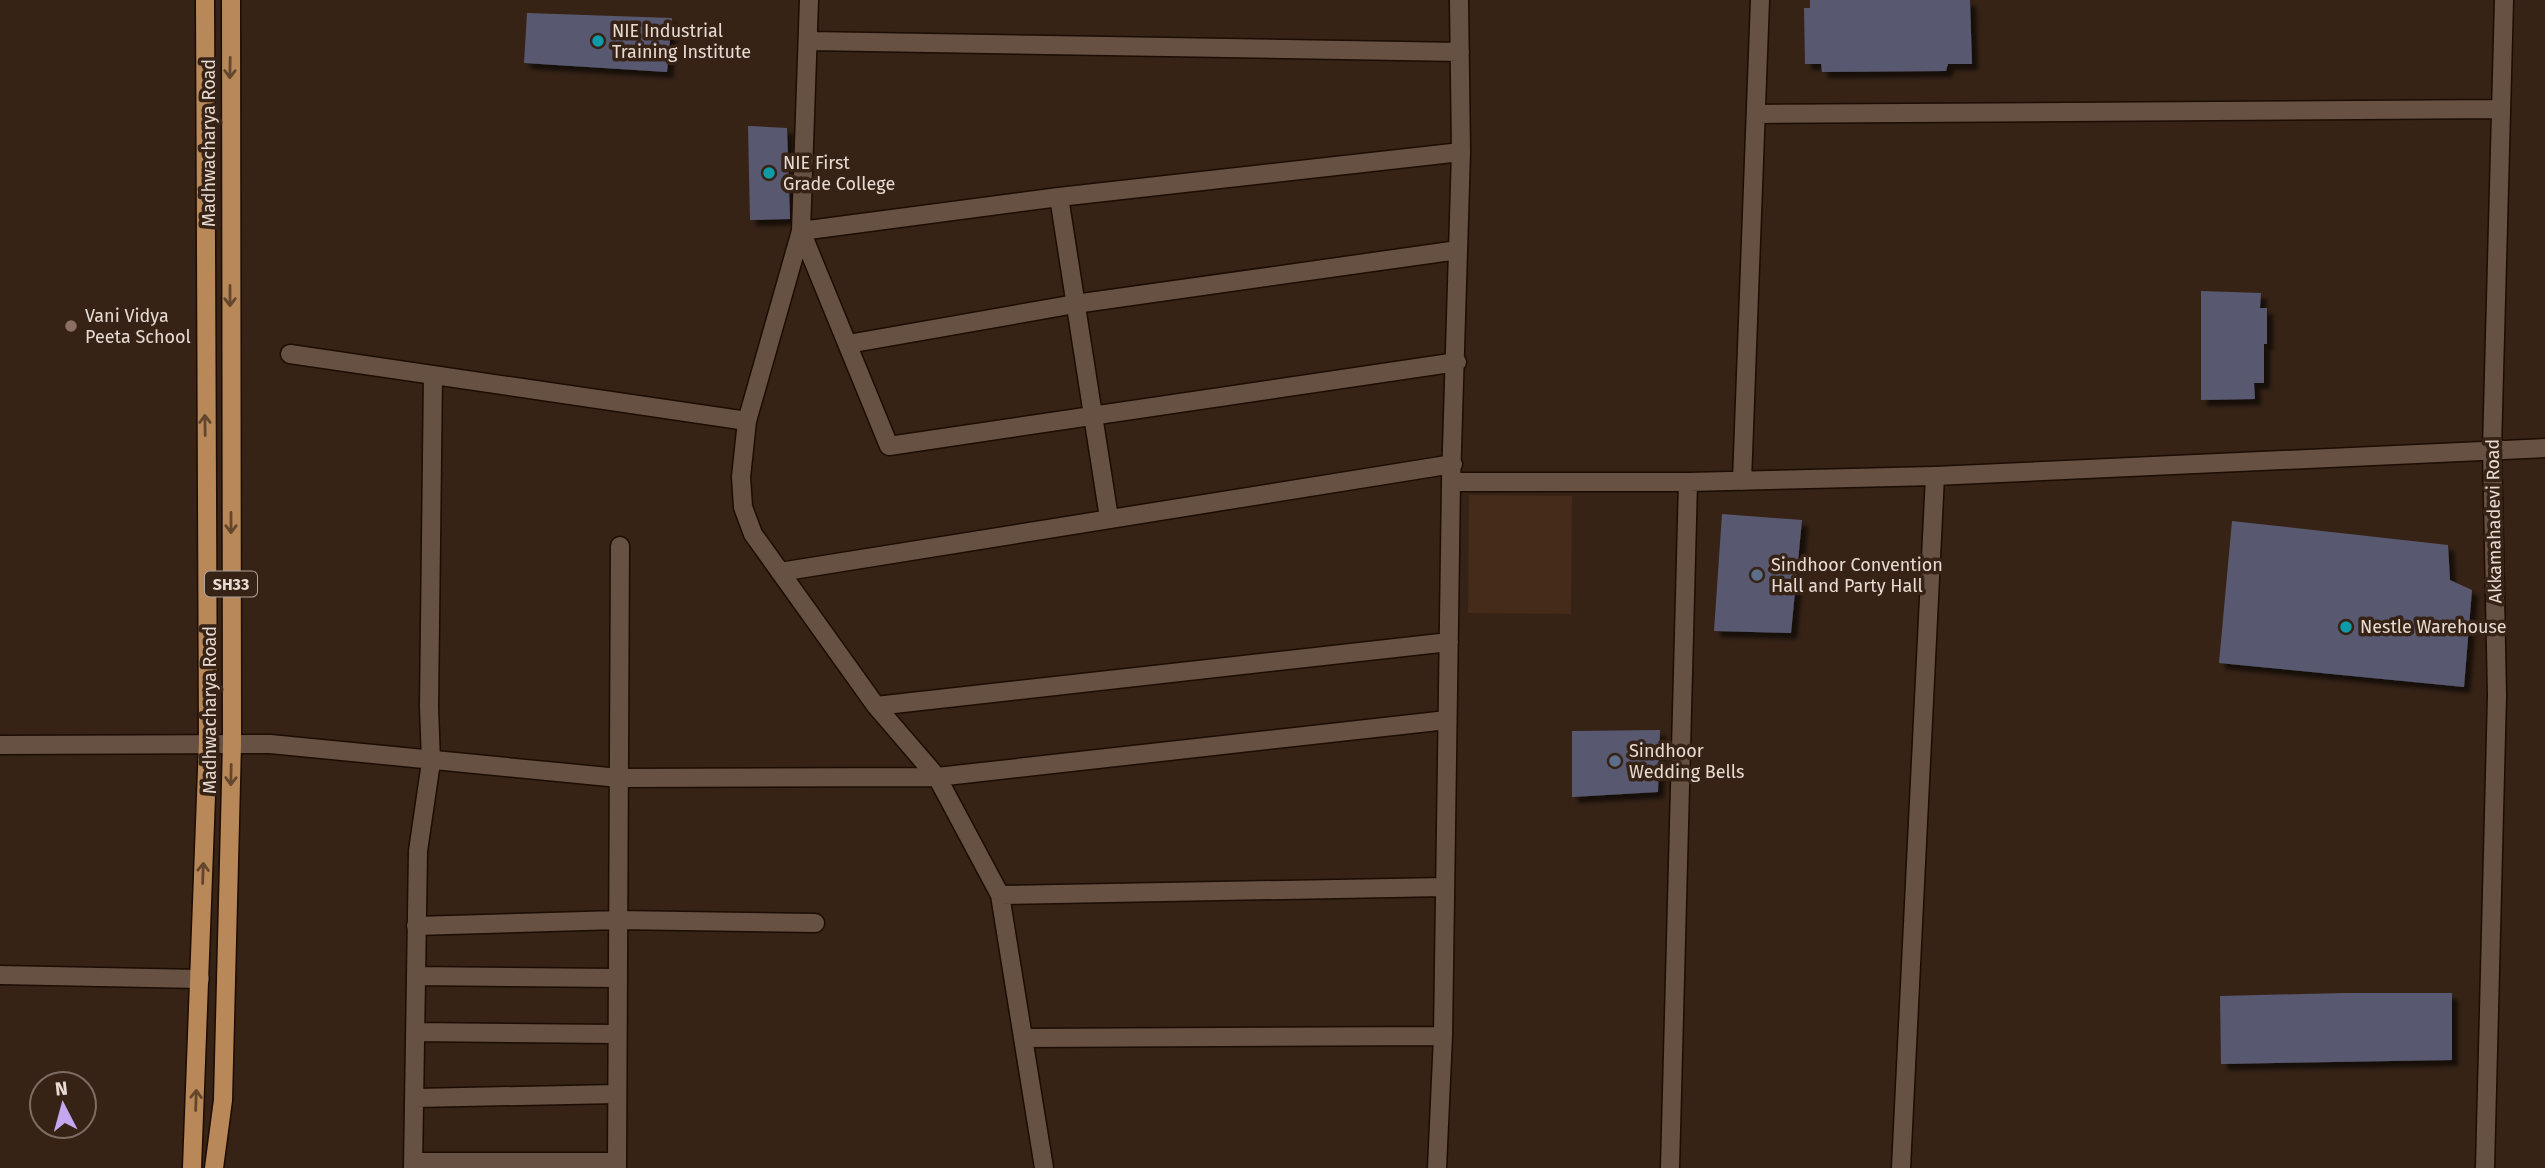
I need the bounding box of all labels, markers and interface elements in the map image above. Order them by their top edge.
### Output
place label: NIE Industrial Training Institute [612,20,751,63]
marker: NIE Industrial Training Institute [590,33,606,49]
one-way arrow [223,56,237,79]
street label: Madhwacharya Road [198,59,220,227]
place label: NIE First Grade College [783,152,895,195]
marker: NIE First Grade College [761,165,777,181]
one-way arrow [223,284,236,307]
place label: Vani Vidya Peeta School [85,305,191,348]
marker: Vani Vidya Peeta School [63,318,79,334]
one-way arrow [198,413,211,436]
street label: Akkamahadevi Road [2482,439,2506,603]
one-way arrow [224,511,238,534]
place label: Sindhoor Convention Hall and Party Hall [1771,554,1943,597]
marker: Sindhoor Convention Hall and Party Hall [1749,567,1765,583]
road number: SH33 [205,572,257,596]
place label: Nestle Warehouse [2360,616,2507,638]
marker: Nestle Warehouse [2338,619,2354,635]
street label: Madhwacharya Road [199,626,221,794]
place label: Sindhoor Wedding Bells [1629,740,1745,783]
marker: Sindhoor Wedding Bells [1607,753,1623,769]
one-way arrow [224,763,238,786]
one-way arrow [197,861,210,884]
north arrow [28,1070,98,1140]
text: N [54,1076,69,1101]
one-way arrow [189,1089,203,1112]

